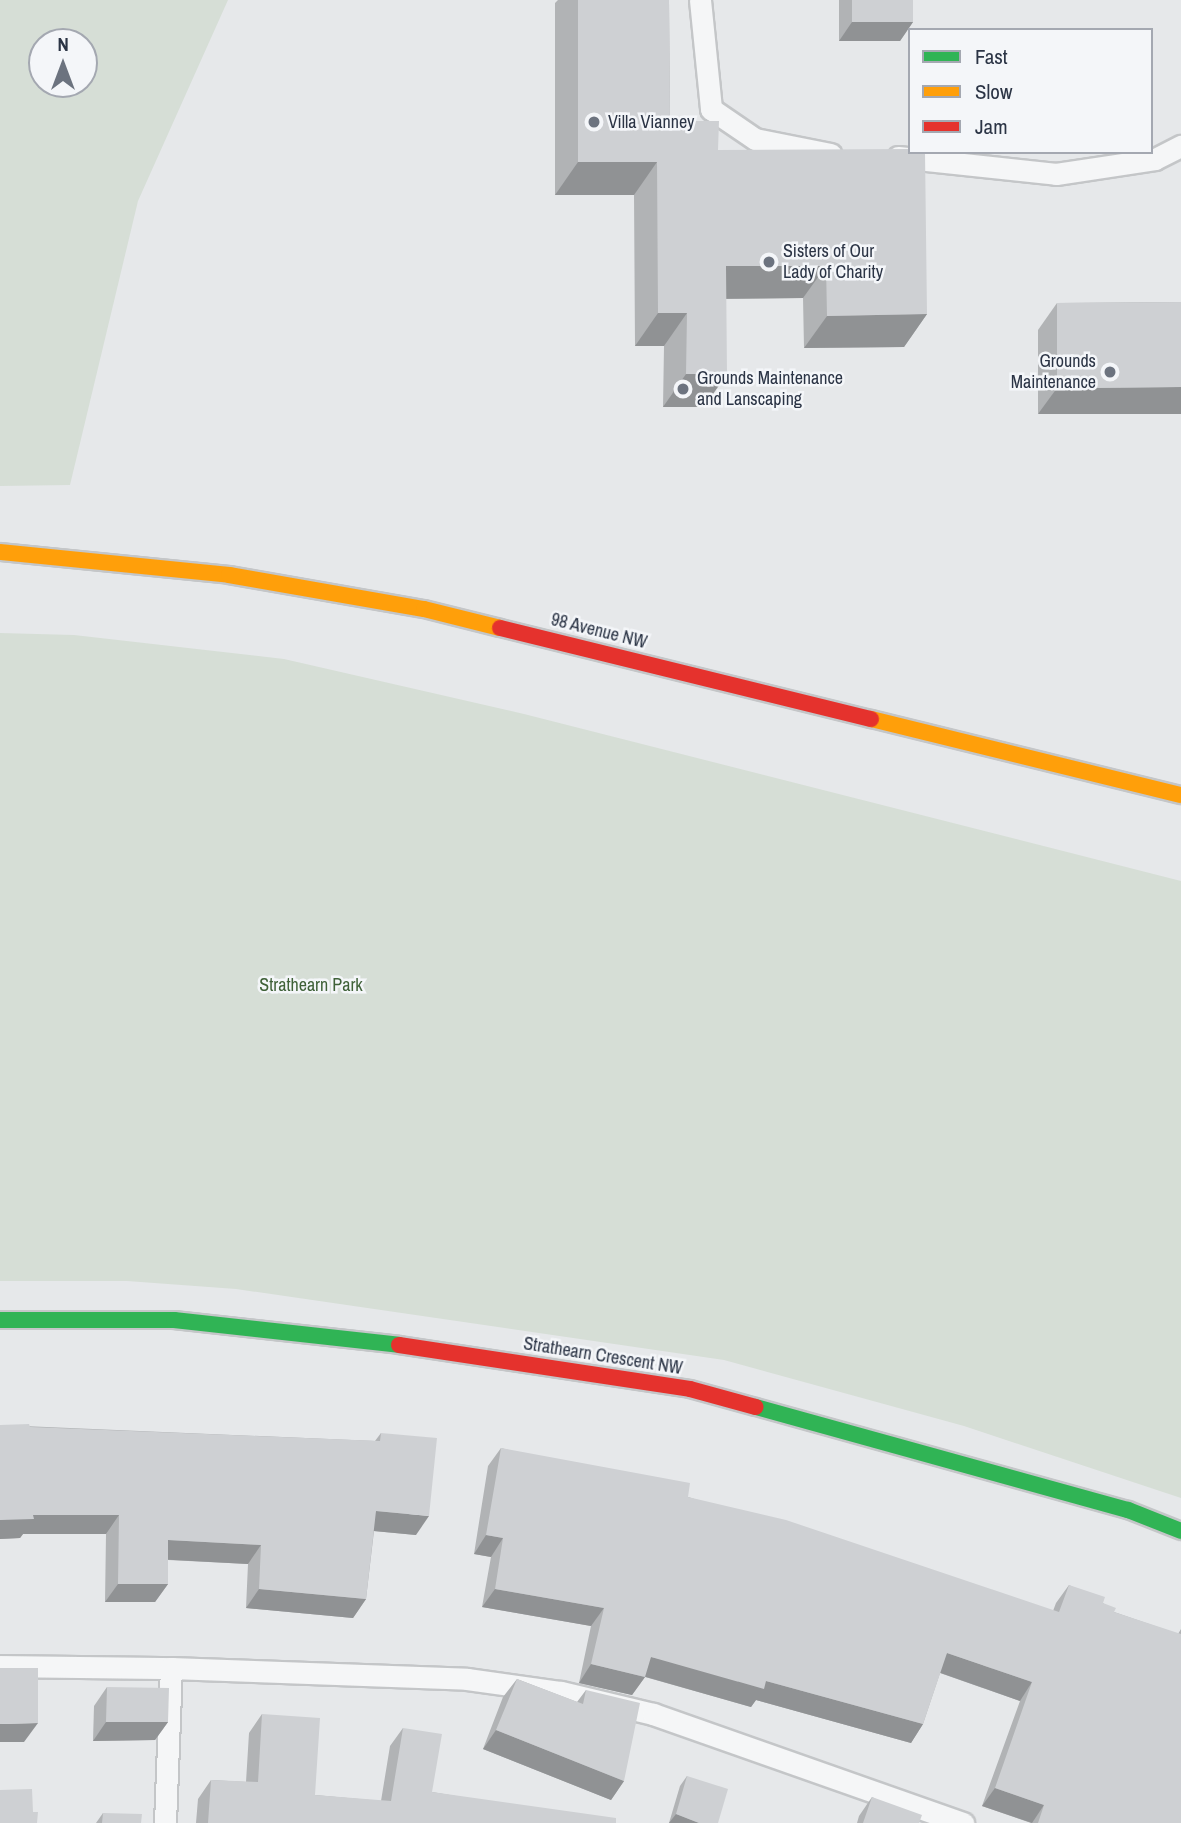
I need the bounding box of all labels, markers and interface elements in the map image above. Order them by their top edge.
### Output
north arrow [28,28,98,98]
legend [908,28,1153,154]
text: N [57,31,69,57]
text: Fast [975,42,1008,71]
text: Slow [975,77,1012,106]
place label: Villa Vianney [608,111,694,133]
text: Jam [975,112,1008,141]
marker: Villa Vianney [586,114,602,130]
place label: Sisters of Our Lady of Charity [783,241,883,284]
marker: Sisters of Our Lady of Charity [761,254,777,270]
place label: Grounds Maintenance [1011,351,1096,394]
marker: Grounds Maintenance [1102,364,1118,380]
place label: Grounds Maintenance and Lanscaping [697,368,843,410]
marker: Grounds Maintenance and Lanscaping [675,381,691,397]
street label: 98 Avenue NW [548,609,650,653]
park label: Strathearn Park [259,974,363,996]
street label: Strathearn Crescent NW [522,1333,684,1379]

